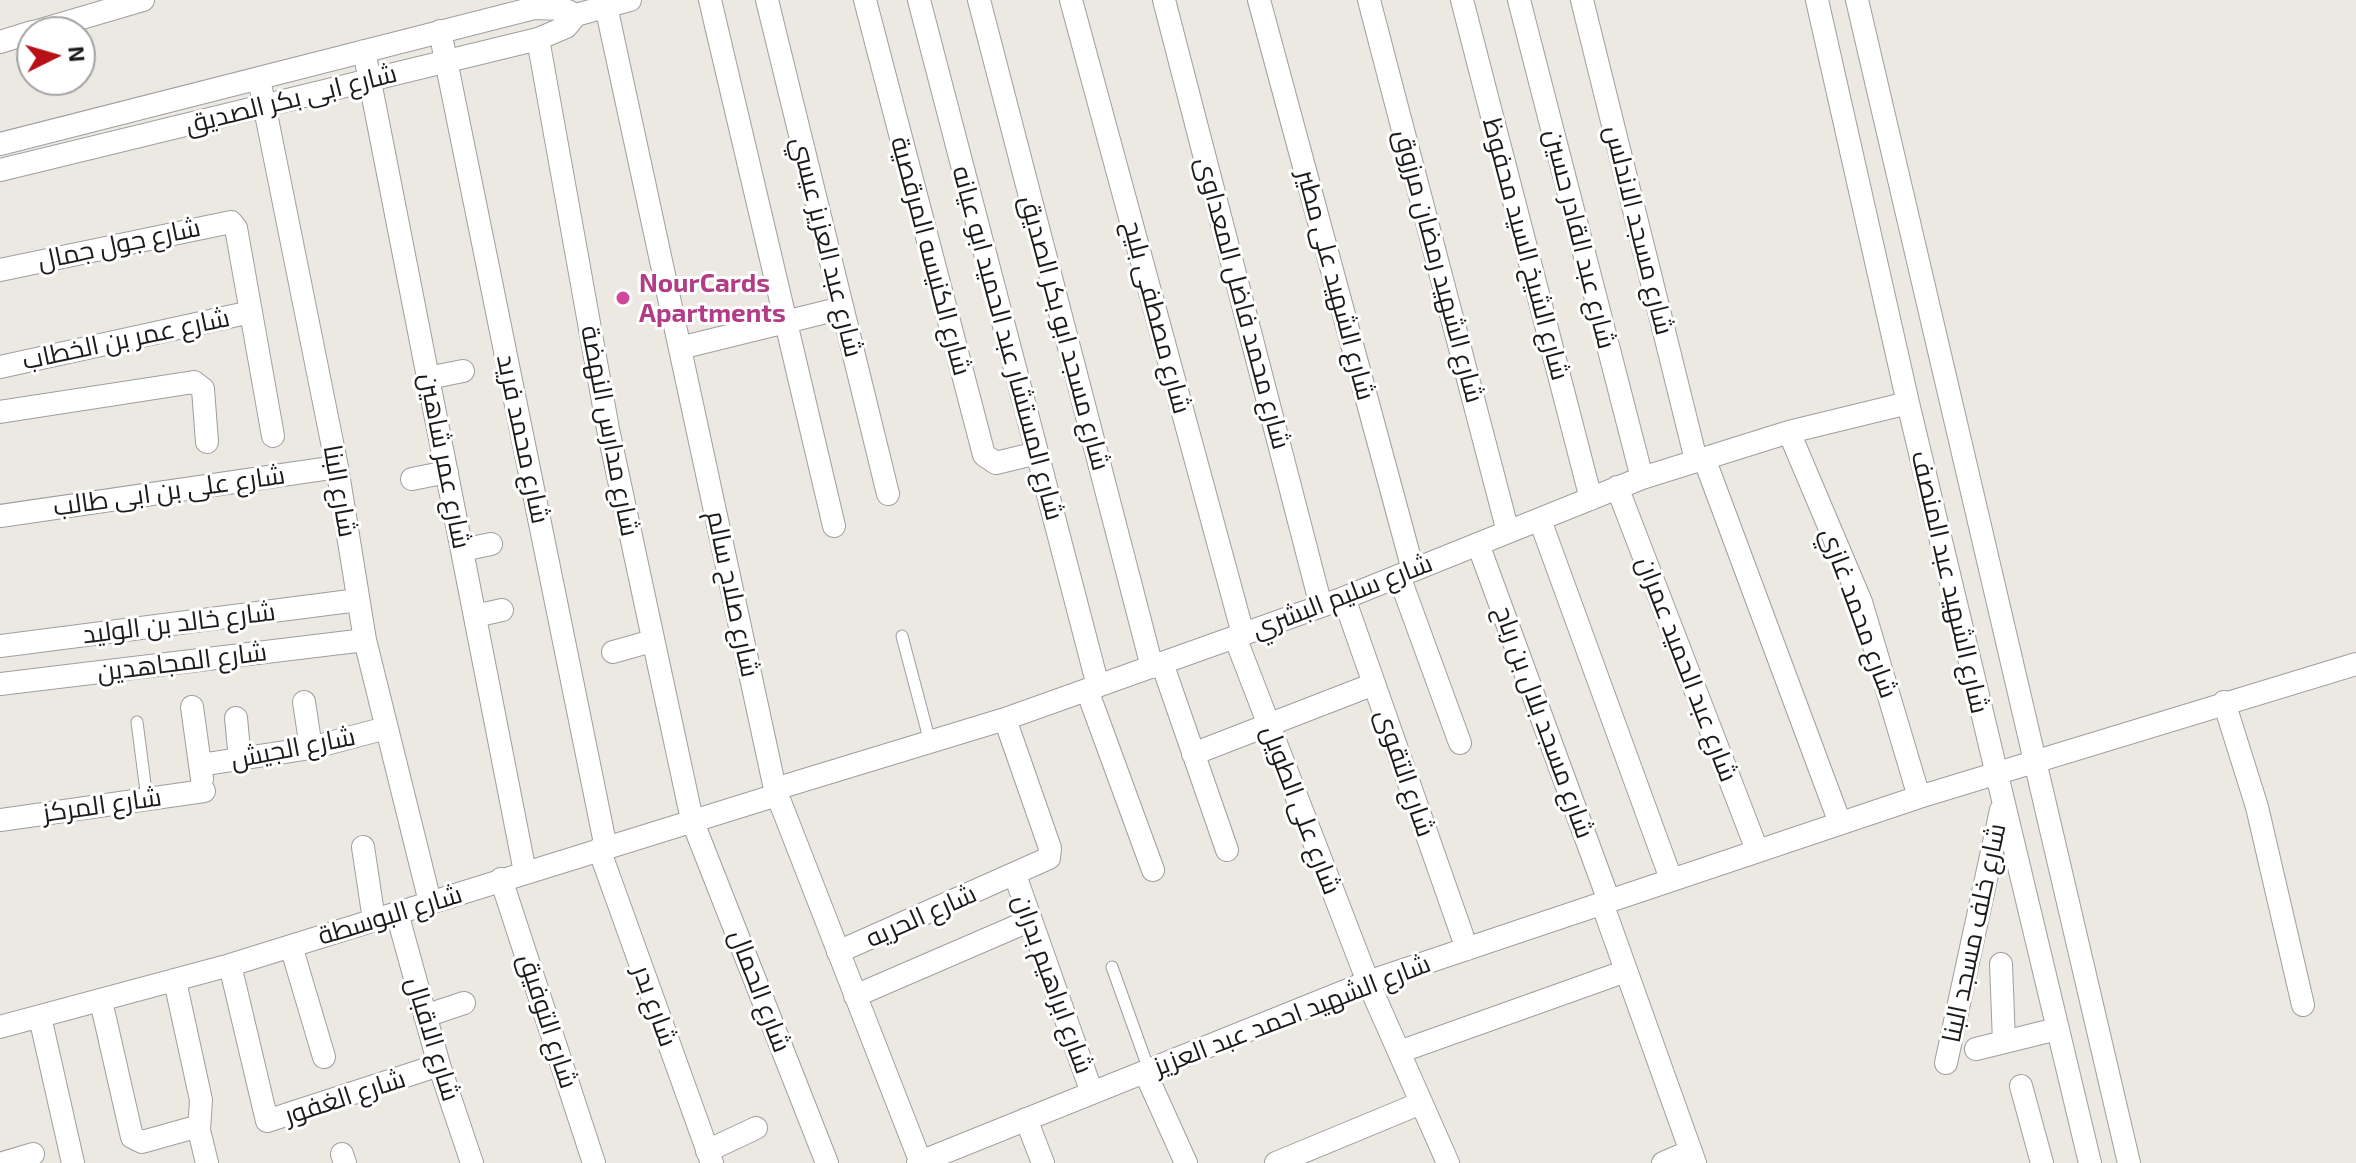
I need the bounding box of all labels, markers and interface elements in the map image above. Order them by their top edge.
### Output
north arrow [16,16,96,96]
text: N [64,45,92,63]
street label: شارع ابى بكر الصديق [182,58,400,140]
street label: شارع الشيخ السيد محفوظ [1476,114,1576,384]
street label: شارع مسجد الاندلس [1598,122,1680,338]
street label: شارع الشهيد رمضان مرزوق [1387,126,1491,406]
street label: شارع عبد القادر حسين [1538,126,1622,352]
street label: شارع الكنيسه المرقصية [884,133,978,379]
street label: شارع عبد العزيز عيسي [785,134,869,360]
street label: شارع محمد فاضل المعداوى [1189,154,1297,452]
street label: شارع المستشار عبد الحميد ابو عيانه [946,162,1070,524]
street label: شارع الشهيد على مطير [1290,166,1382,404]
street label: شارع مسجد ابو بكر الصديق [1013,192,1117,474]
street label: شارع جول جمال [35,212,203,276]
street label: شارع مصطفى بليح [1116,217,1198,417]
place label: NourCards Apartments [639,267,786,328]
marker: NourCards Apartments [614,289,632,307]
street label: شارع عمر بن الخطاب [20,302,232,376]
street label: شارع مدارس النهضة [574,323,646,539]
street label: شارع محمد فريد [490,351,556,527]
street label: شارع عمر شاهين [413,370,477,552]
street label: شارع البنا [317,442,363,540]
street label: شارع الشهيد عبد المنصف [1905,448,1995,716]
street label: شارع على بن ابى طالب [51,459,287,523]
street label: شارع صلاح سالم [700,508,766,680]
street label: شارع محمد غازي [1814,524,1904,702]
street label: شارع سليم البشري [1247,547,1437,645]
street label: شارع عبد الحميد عمران [1630,552,1744,786]
street label: شارع خالد بن الوليد [81,596,277,650]
street label: شارع مسجد بلال بن رباح [1487,601,1601,843]
street label: شارع المجاهدين [95,636,269,688]
street label: شارع التقوى [1369,705,1441,841]
street label: شارع الجيش [228,721,358,775]
street label: شارع على الطويل [1254,721,1348,899]
street label: شارع المركز [41,781,163,829]
street label: شارع خلف مسجد البنا [1936,821,2012,1045]
street label: شارع البوسطة [314,878,466,952]
street label: شارع الحريه [861,878,981,954]
street label: شارع ابراهيم بدران [1006,890,1100,1078]
street label: شارع الحمال [722,925,798,1057]
street label: شارع الشهيد احمد عبد العزيز [1149,948,1435,1082]
street label: شارع التوفيق [512,950,584,1092]
street label: شارع بدر [626,961,684,1051]
street label: شارع الاقبال [399,973,467,1105]
street label: شارع الغفور [281,1063,409,1131]

